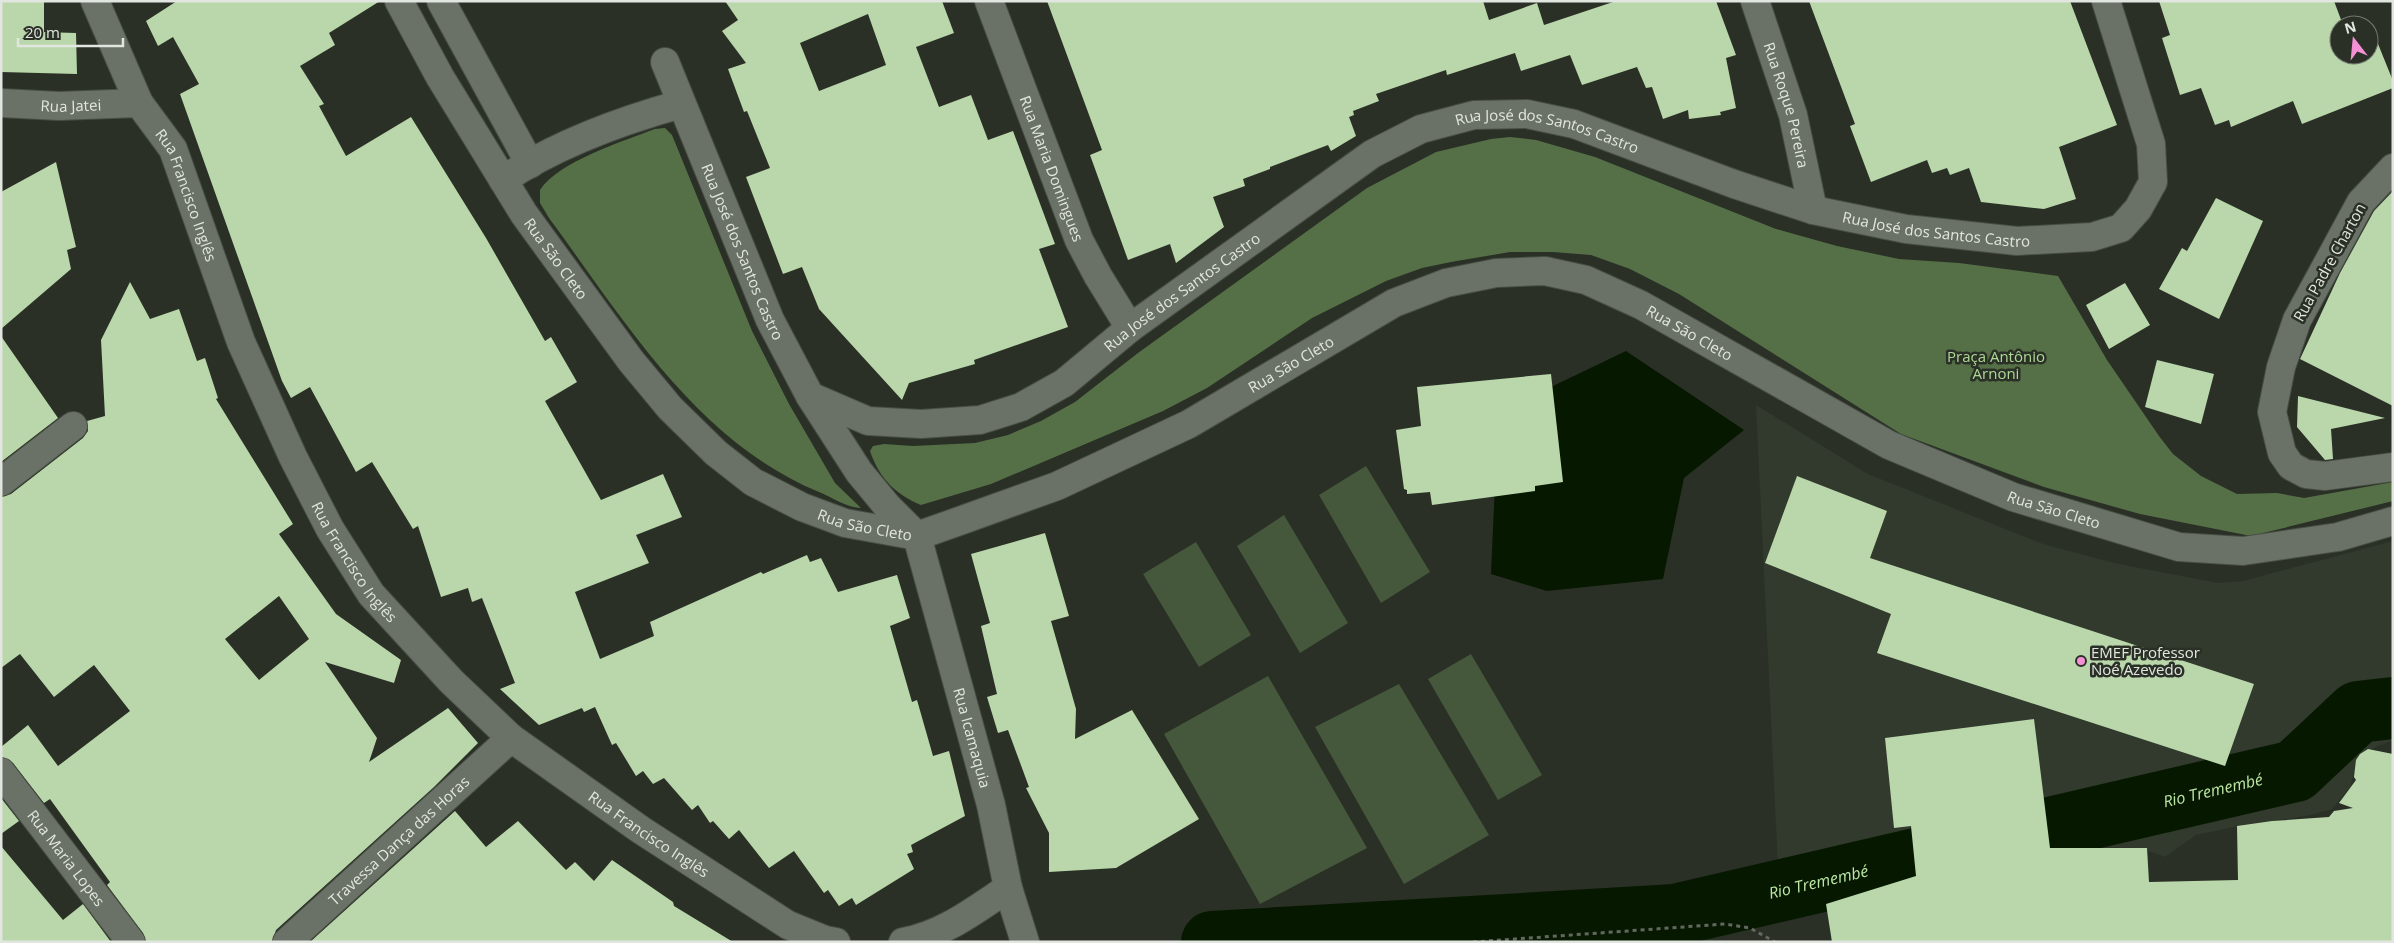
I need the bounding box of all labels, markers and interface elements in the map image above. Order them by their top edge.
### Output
scale bar [18,15,122,47]
north arrow [2329,15,2379,65]
text: N [2342,16,2358,38]
text: 20 m [25,22,60,42]
street label: Rua Roque Pereira [1759,40,1814,170]
street label: Rua Maria Domingues [1015,93,1089,244]
street label: Rua Jatei [40,94,102,116]
street label: Rua José dos Santos Castro [1453,104,1642,157]
street label: Rua Francisco Inglês [151,125,222,264]
street label: Rua José dos Santos Castro [697,160,789,343]
street label: Rua Padre Charton [2288,199,2370,325]
street label: Rua José dos Santos Castro [1841,206,2031,251]
street label: Rua São Cleto [520,214,593,303]
street label: Rua José dos Santos Castro [1099,228,1264,356]
street label: Rua São Cleto [1643,300,1737,365]
street label: Rua São Cleto [1244,331,1337,397]
park label: Praça Antônio Arnoni [1947,346,2045,383]
street label: Rua São Cleto [2004,486,2103,533]
street label: Rua Francisco Inglês [308,498,402,626]
street label: Rua São Cleto [815,504,914,545]
place label: EMEF Professor Noé Azevedo [2091,642,2200,679]
marker: EMEF Professor Noé Azevedo [2075,655,2087,667]
street label: Rua Icamaquia [949,685,996,790]
water label: Rio Tremembé [2161,768,2265,812]
street label: Travessa Dança das Horas [324,771,473,909]
street label: Rua Francisco Inglês [585,786,713,882]
street label: Rua Maria Lopes [23,805,110,910]
water label: Rio Tremembé [1766,859,1870,904]

